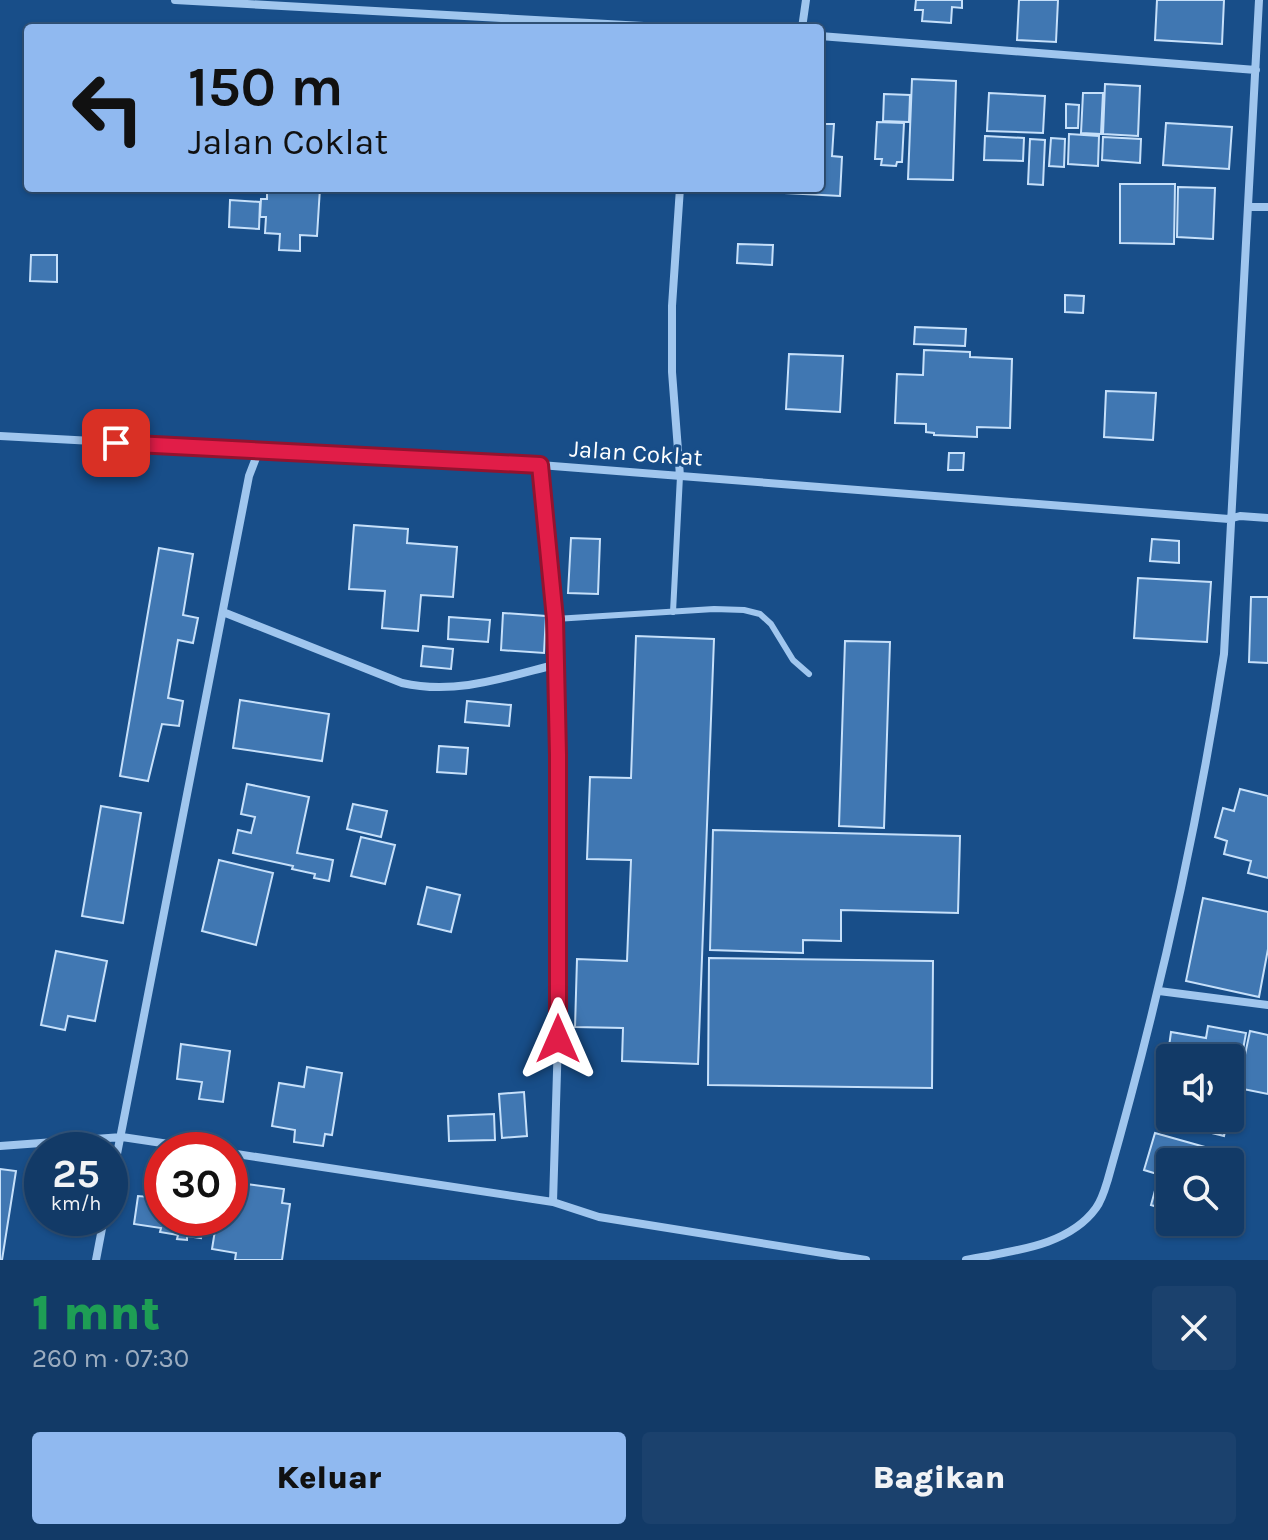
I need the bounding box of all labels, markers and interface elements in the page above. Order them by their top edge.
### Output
text: 150 m [188,54,343,119]
icon: left [56,56,160,160]
text: Jalan Coklat [188,121,388,163]
pin [82,409,150,477]
icon: arrive [94,421,138,465]
street label: Jalan Coklat [569,434,703,472]
position arrow [516,997,600,1081]
map controls [1156,1044,1244,1236]
button: sound [1156,1044,1244,1132]
speed limit sign: 30 [144,1132,248,1236]
button: search [1156,1148,1244,1236]
text: 25 [52,1150,100,1197]
text: km/h [51,1192,101,1215]
text: 1 mnt [32,1285,160,1341]
button: close [1152,1286,1236,1370]
text: 260 m · 07:30 [32,1343,189,1374]
button: Keluar [32,1432,626,1524]
button: Bagikan [642,1432,1236,1524]

